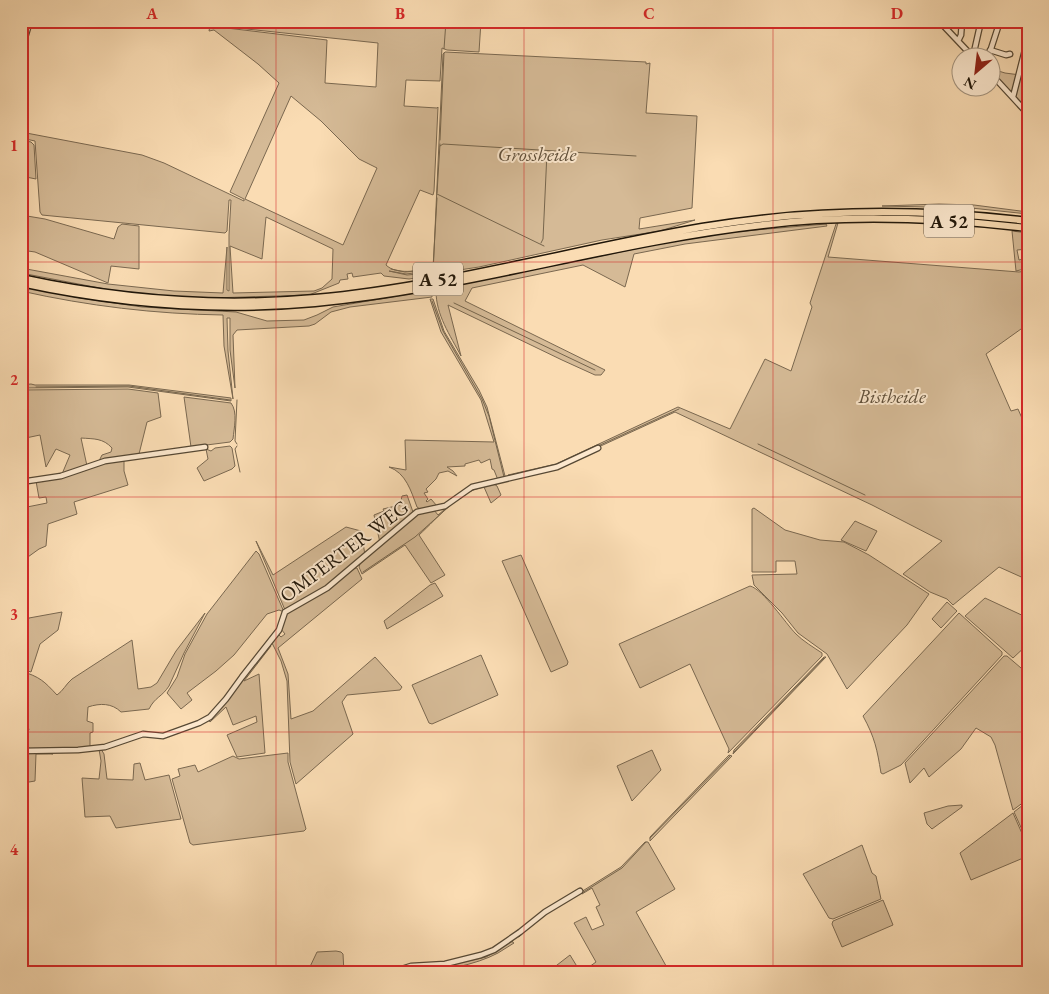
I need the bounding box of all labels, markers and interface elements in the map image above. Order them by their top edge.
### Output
text: A [145,3,158,24]
text: B [395,3,405,24]
text: C [643,3,655,24]
text: D [891,3,903,24]
north arrow [952,48,1002,98]
text: N [960,73,979,94]
text: 1 [10,135,18,156]
park label: Grossheide [498,141,577,167]
road number: A 52 [924,205,974,238]
road number: A 52 [413,262,463,296]
text: 2 [10,369,19,390]
park label: Bistheide [857,383,926,409]
street label: OMPERTER WEG [274,494,414,608]
text: 3 [10,604,18,625]
text: 4 [10,839,19,860]

